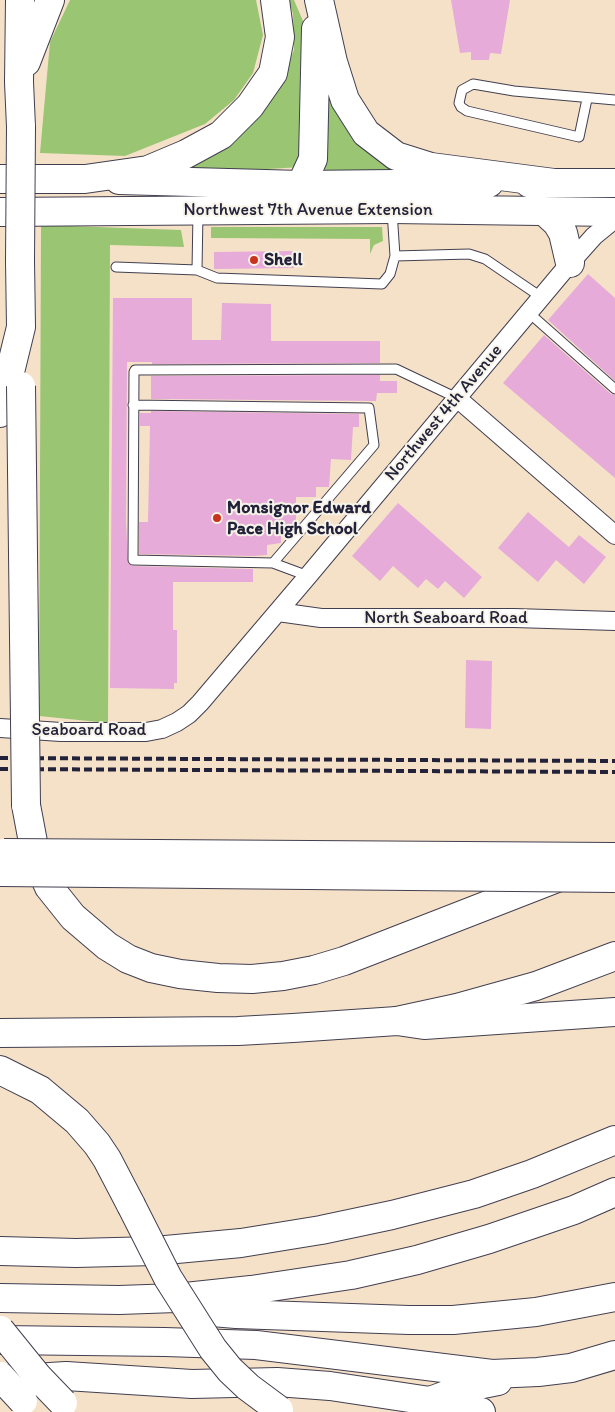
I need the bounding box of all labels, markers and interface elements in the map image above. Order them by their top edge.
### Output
street label: Northwest 7th Avenue Extension [183,199,433,221]
place label: Shell [264,249,303,271]
marker: Shell [248,254,260,266]
street label: Northwest 4th Avenue [381,340,507,486]
place label: Monsignor Edward Pace High School [227,497,371,540]
marker: Monsignor Edward Pace High School [211,512,223,524]
street label: North Seaboard Road [364,607,528,629]
street label: Seaboard Road [32,719,146,741]

